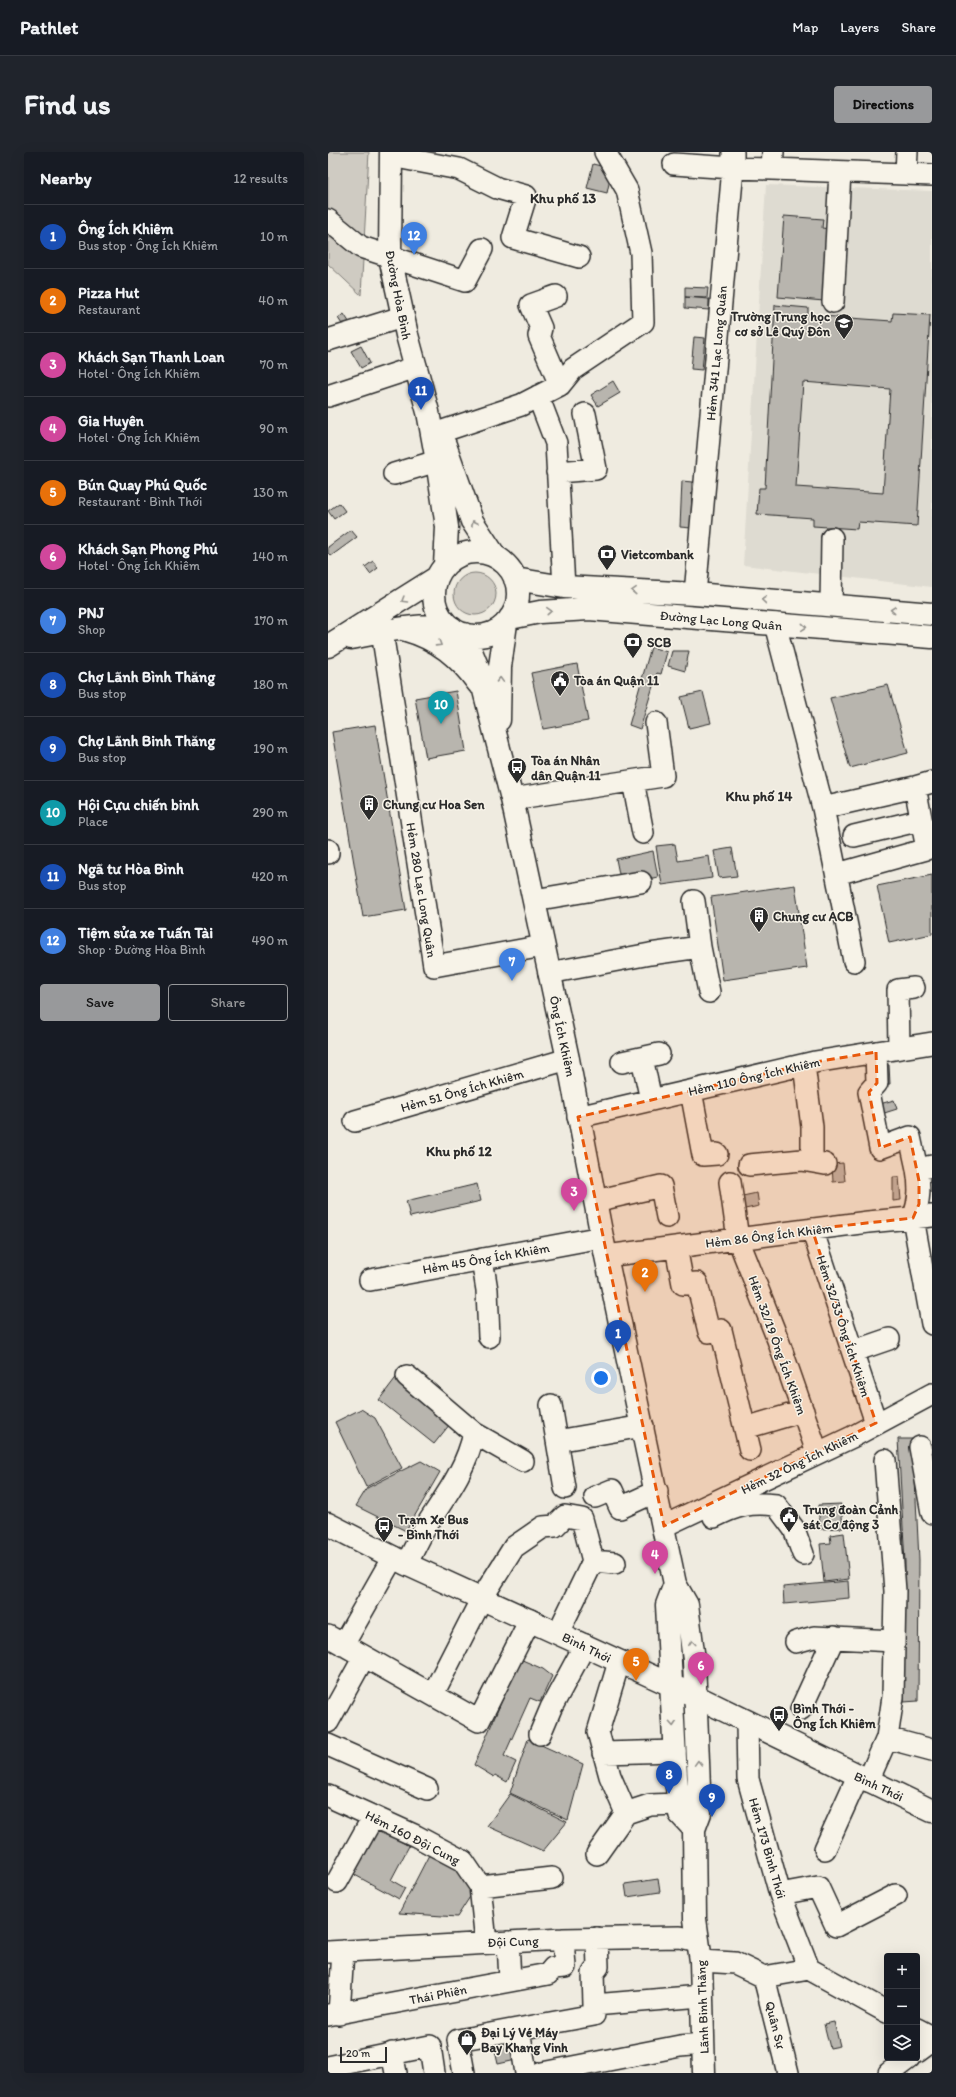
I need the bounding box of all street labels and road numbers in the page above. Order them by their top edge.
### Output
street label: Đường Hòa Bình [382,249,415,342]
street label: Hẻm 341 Lạc Long Quân [703,284,730,421]
street label: Đường Lạc Long Quân [659,608,783,633]
street label: Hẻm 280 Lạc Long Quân [403,821,440,959]
street label: Ông Ích Khiêm [547,994,578,1078]
street label: Hẻm 110 Ông Ích Khiêm [687,1054,821,1099]
street label: Hẻm 51 Ông Ích Khiêm [399,1066,525,1115]
street label: Hẻm 86 Ông Ích Khiêm [705,1220,834,1251]
street label: Hẻm 45 Ông Ích Khiêm [421,1240,551,1277]
street label: Hẻm 32/33 Ông Ích Khiêm [814,1253,874,1399]
street label: Hẻm 32/19 Ông Ích Khiêm [745,1274,810,1417]
street label: Hẻm 32 Ông Ích Khiêm [738,1428,860,1497]
street label: Bình Thới [560,1629,614,1666]
street label: Bình Thới [852,1768,906,1804]
street label: Hẻm 173 Bình Thới [746,1796,789,1900]
street label: Hẻm 160 Đội Cung [363,1807,463,1868]
street label: Đội Cung [487,1933,539,1950]
street label: Lãnh Binh Thăng [693,1960,712,2054]
street label: Thái Phiên [408,1981,469,2007]
street label: Quân Sự [762,2000,789,2051]

